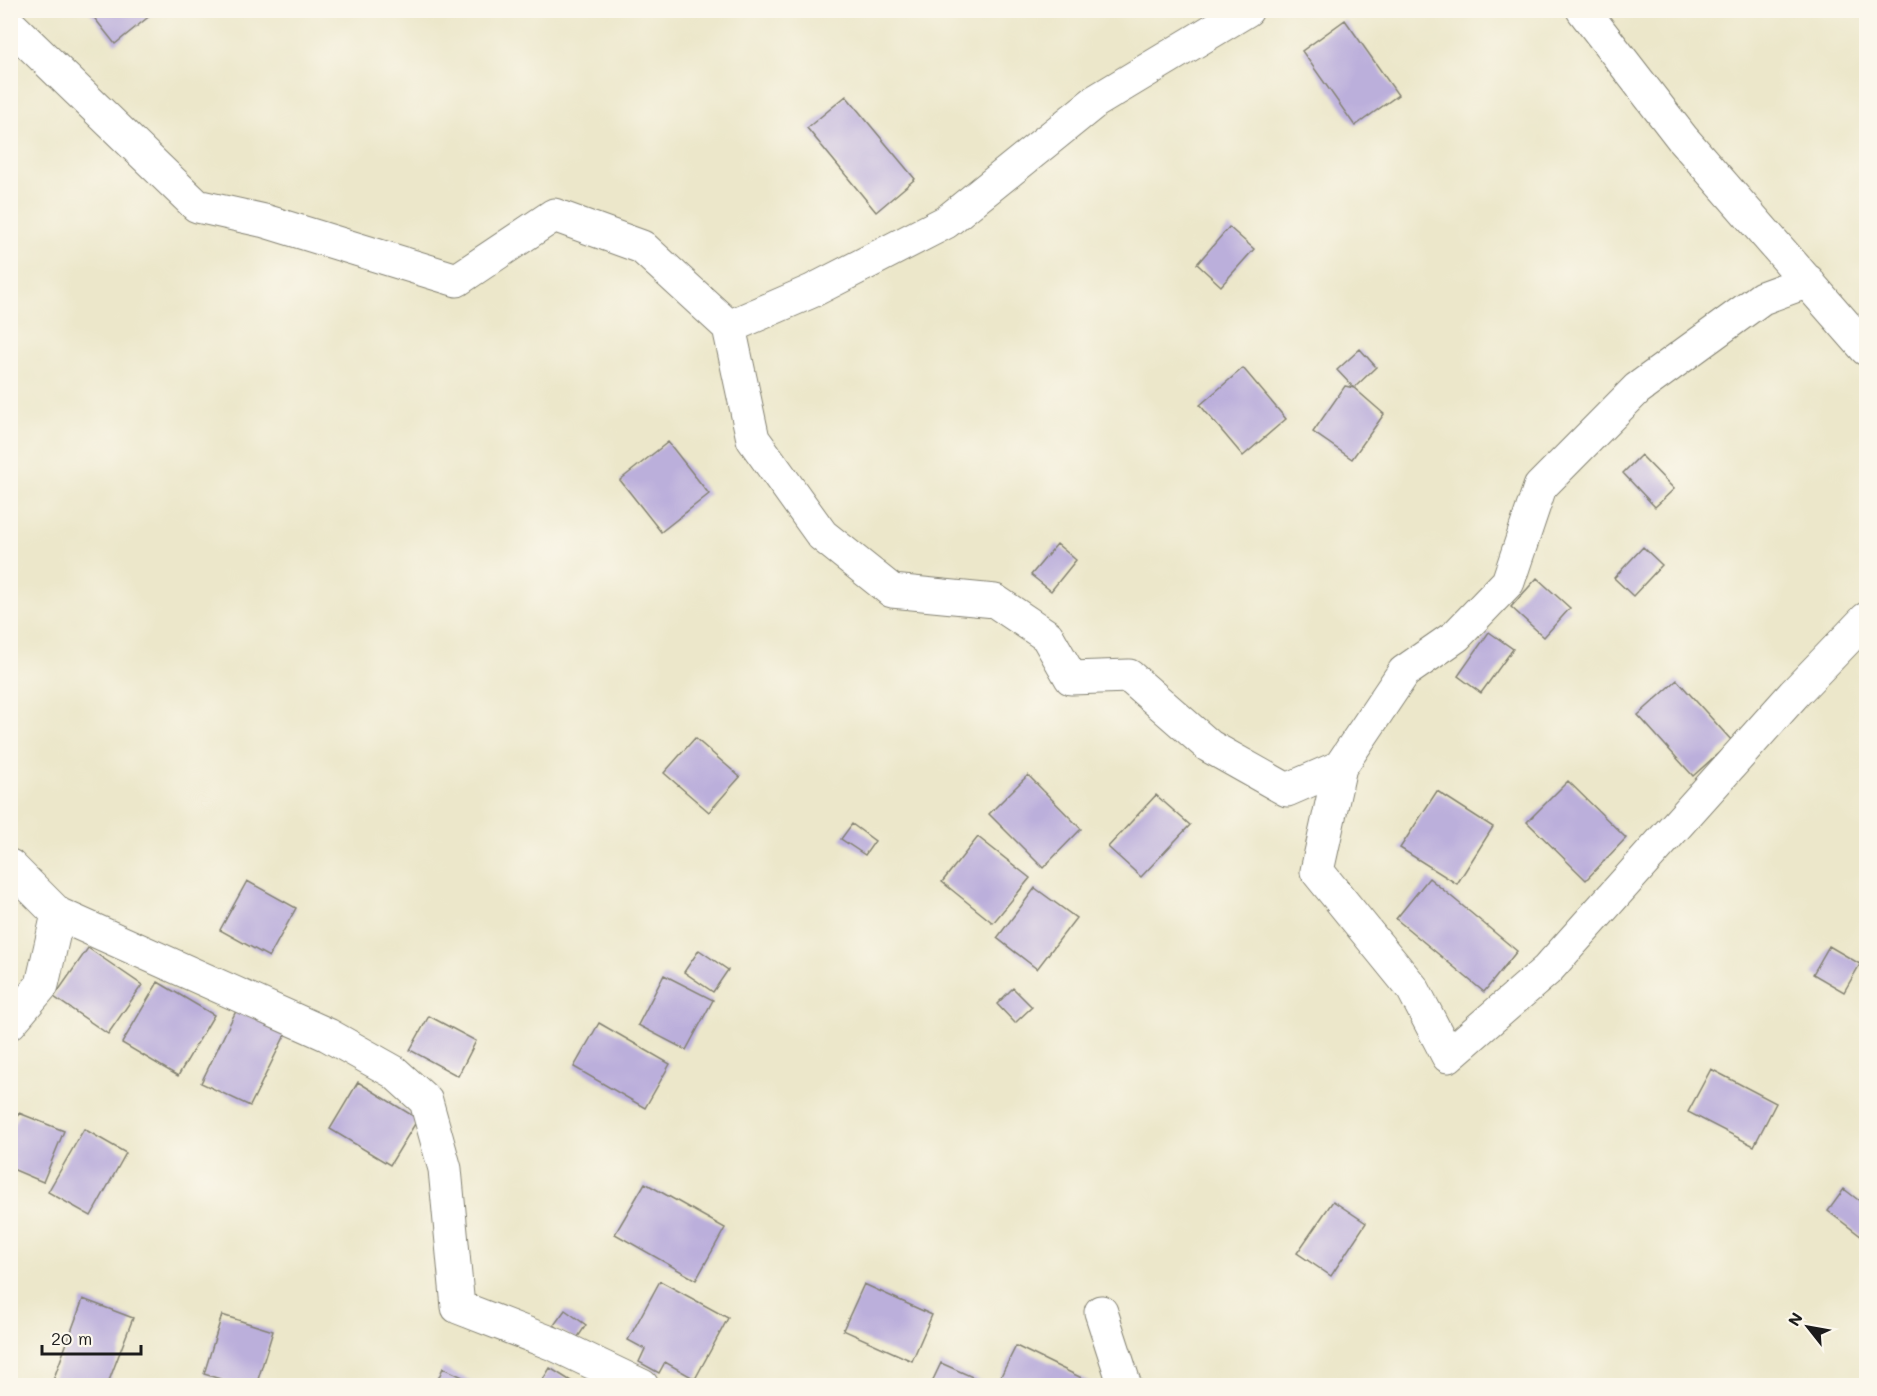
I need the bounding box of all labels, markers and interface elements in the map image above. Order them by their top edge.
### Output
north arrow [1778,1297,1838,1357]
text: N [1783,1308,1807,1330]
scale bar [42,1318,141,1356]
text: 20 m [51,1326,92,1350]

